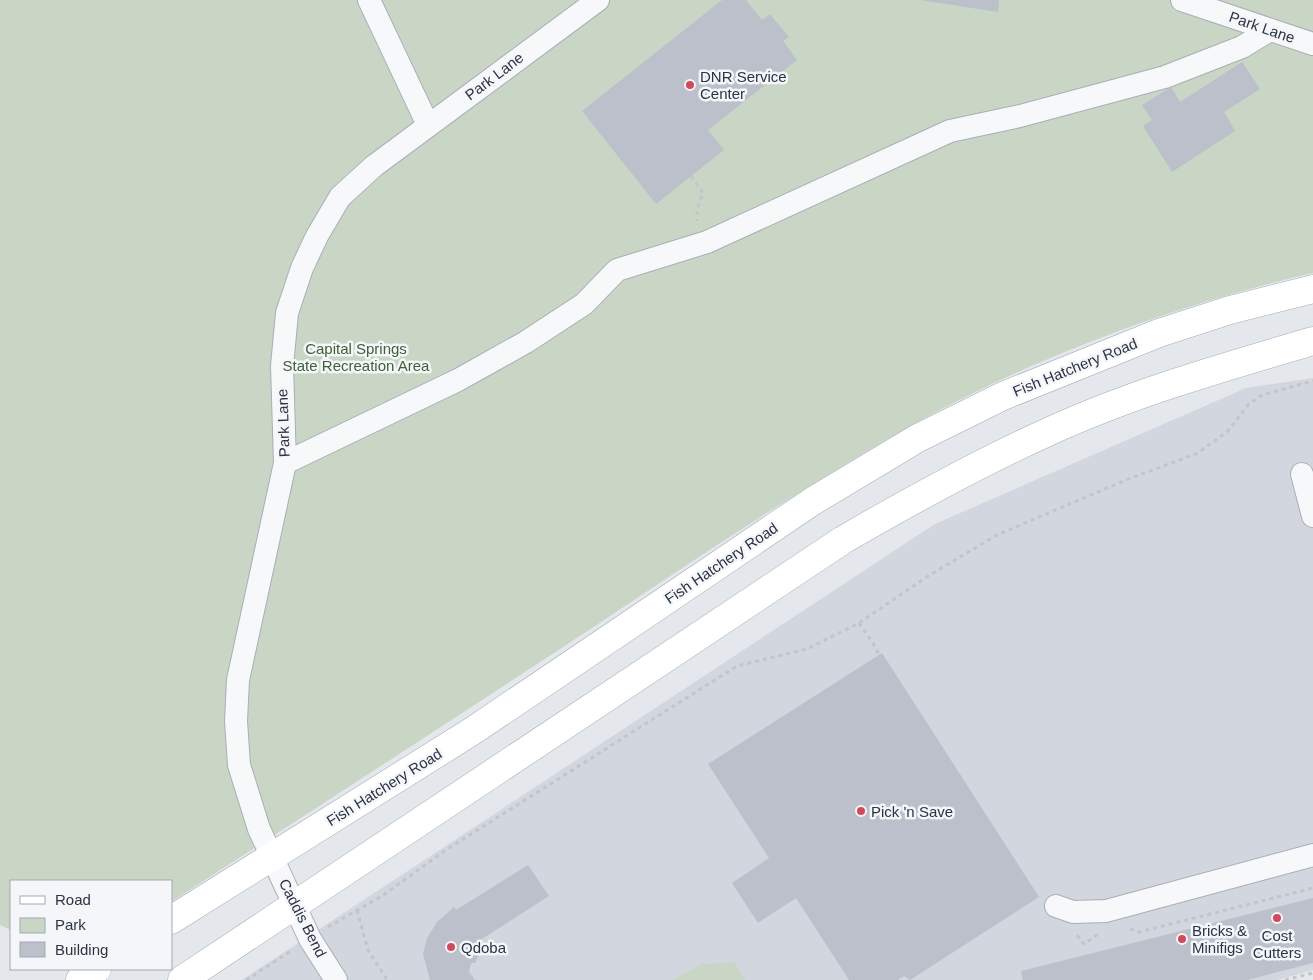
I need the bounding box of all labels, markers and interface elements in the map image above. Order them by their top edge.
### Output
street label: Park Lane [1227,8,1297,46]
street label: Park Lane [462,49,526,103]
place label: DNR Service Center [700,68,787,102]
marker: DNR Service Center [684,79,696,91]
street label: Fish Hatchery Road [1010,334,1140,400]
park label: Capital Springs State Recreation Area [283,340,430,374]
street label: Park Lane [273,389,293,457]
street label: Fish Hatchery Road [661,519,781,607]
street label: Fish Hatchery Road [323,745,445,829]
place label: Pick 'n Save [871,803,953,820]
marker: Pick 'n Save [855,805,867,817]
street label: Caddis Bend [276,876,330,960]
legend [10,880,172,970]
text: Road [55,891,91,908]
marker: Cost Cutters [1271,912,1283,924]
text: Park [55,916,86,933]
place label: Bricks & Minifigs [1192,922,1247,956]
place label: Cost Cutters [1253,927,1301,961]
marker: Bricks & Minifigs [1176,933,1188,945]
place label: Qdoba [461,939,507,956]
text: Building [55,941,108,958]
marker: Qdoba [445,941,457,953]

